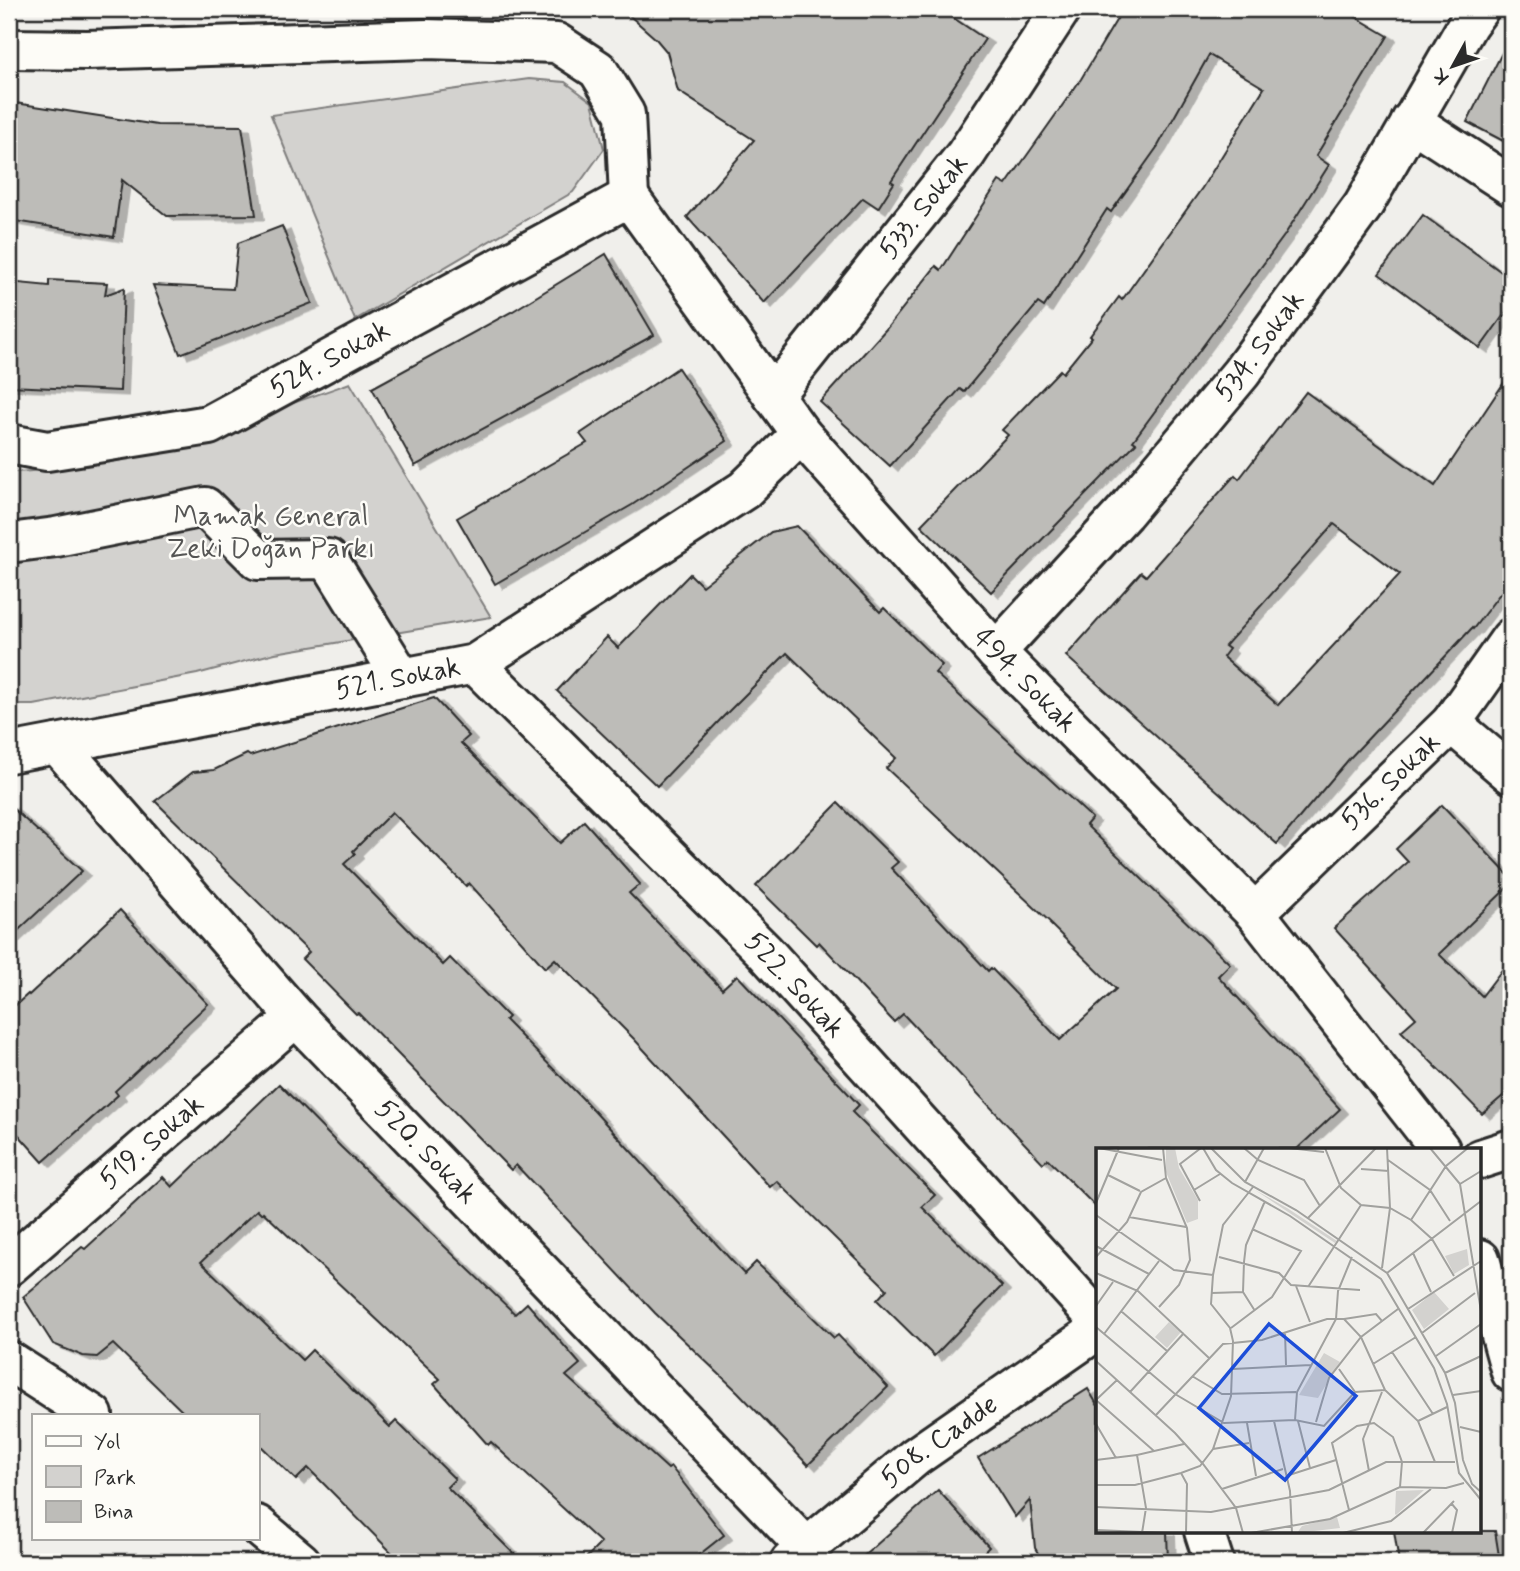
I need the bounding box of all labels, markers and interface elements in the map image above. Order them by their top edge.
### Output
north arrow [1418,32,1488,102]
text: K [1427,62,1455,89]
street label: 533. Sokak [871,147,977,267]
street label: 534. Sokak [1206,283,1313,410]
street label: 524. Sokak [263,312,397,407]
park label: Mamak General Zeki Doğan Parkı [167,499,375,568]
street label: 494. Sokak [965,620,1085,741]
street label: 521. Sokak [332,649,464,709]
street label: 536. Sokak [1333,724,1449,839]
street label: 522. Sokak [736,923,853,1046]
street label: 519. Sokak [91,1086,212,1198]
street label: 520. Sokak [366,1091,485,1213]
inset map [1096,1148,1482,1532]
street label: 508. Cadde [873,1386,1005,1497]
legend [32,1414,259,1540]
text: Yol [94,1428,120,1456]
text: Park [94,1464,136,1492]
text: Bina [94,1498,134,1526]

